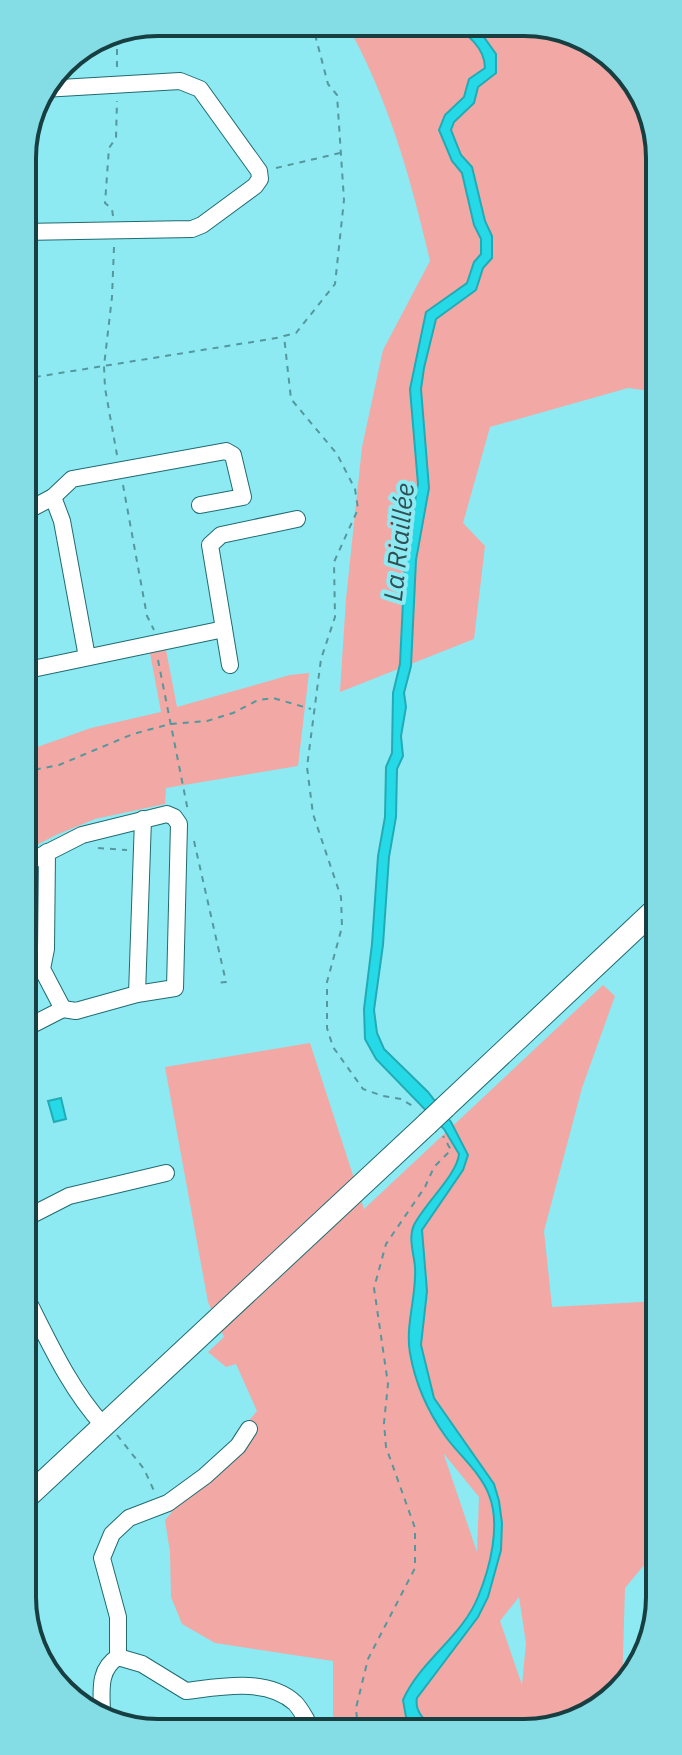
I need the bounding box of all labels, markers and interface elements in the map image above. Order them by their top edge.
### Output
water label: La Riaillée [375,481,421,603]

